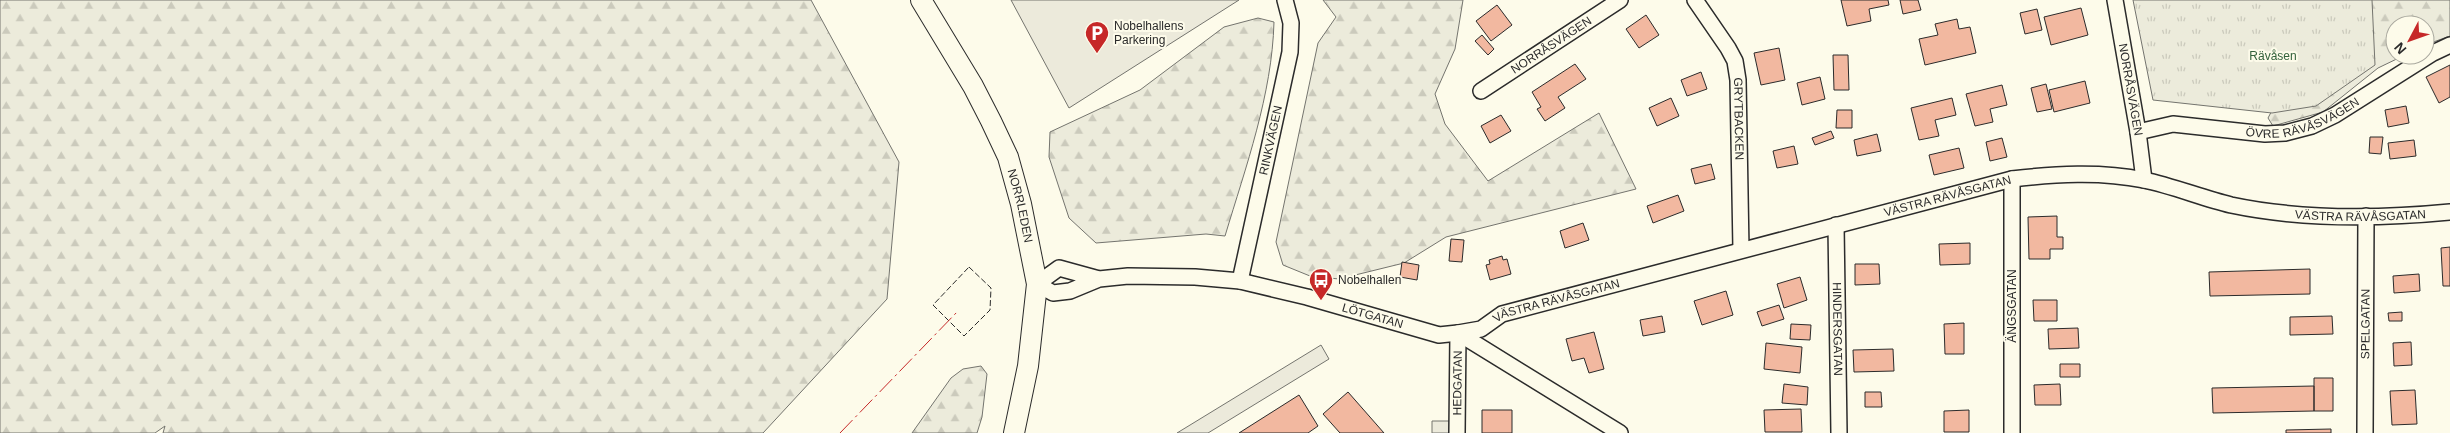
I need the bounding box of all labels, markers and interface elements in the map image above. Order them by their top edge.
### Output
street label: NORRÅSVÄGEN [1508,14,1594,76]
north arrow [2385,15,2435,65]
place label: Nobelhallens Parkering [1114,19,1183,47]
parking icon: Nobelhallens Parkering [1084,20,1110,54]
text: N [2391,39,2410,58]
street label: NORRÅSVÄGEN [2116,42,2146,137]
park label: Rävåsen [2249,49,2297,63]
street label: GRYTBACKEN [1731,77,1746,160]
street label: ÖVRE RÄVÅSVÄGEN [2245,95,2362,141]
street label: RINKVÄGEN [1256,104,1285,176]
street label: NORRLEDEN [1005,167,1036,244]
street label: VÄSTRA RÄVÅSGATAN [1882,173,2013,220]
street label: VÄSTRA RÄVÅSGATAN [2294,207,2426,224]
bus stop icon: Nobelhallen [1308,267,1334,301]
street label: ÄNGSGATAN [2005,269,2019,343]
place label: Nobelhallen [1338,273,1401,287]
street label: VÄSTRA RÄVÅSGATAN [1490,276,1621,325]
street label: HINDERSGATAN [1830,282,1845,376]
street label: SPELGATAN [2358,289,2373,359]
street label: LÖTGATAN [1340,300,1405,331]
street label: HEDGATAN [1450,350,1465,416]

